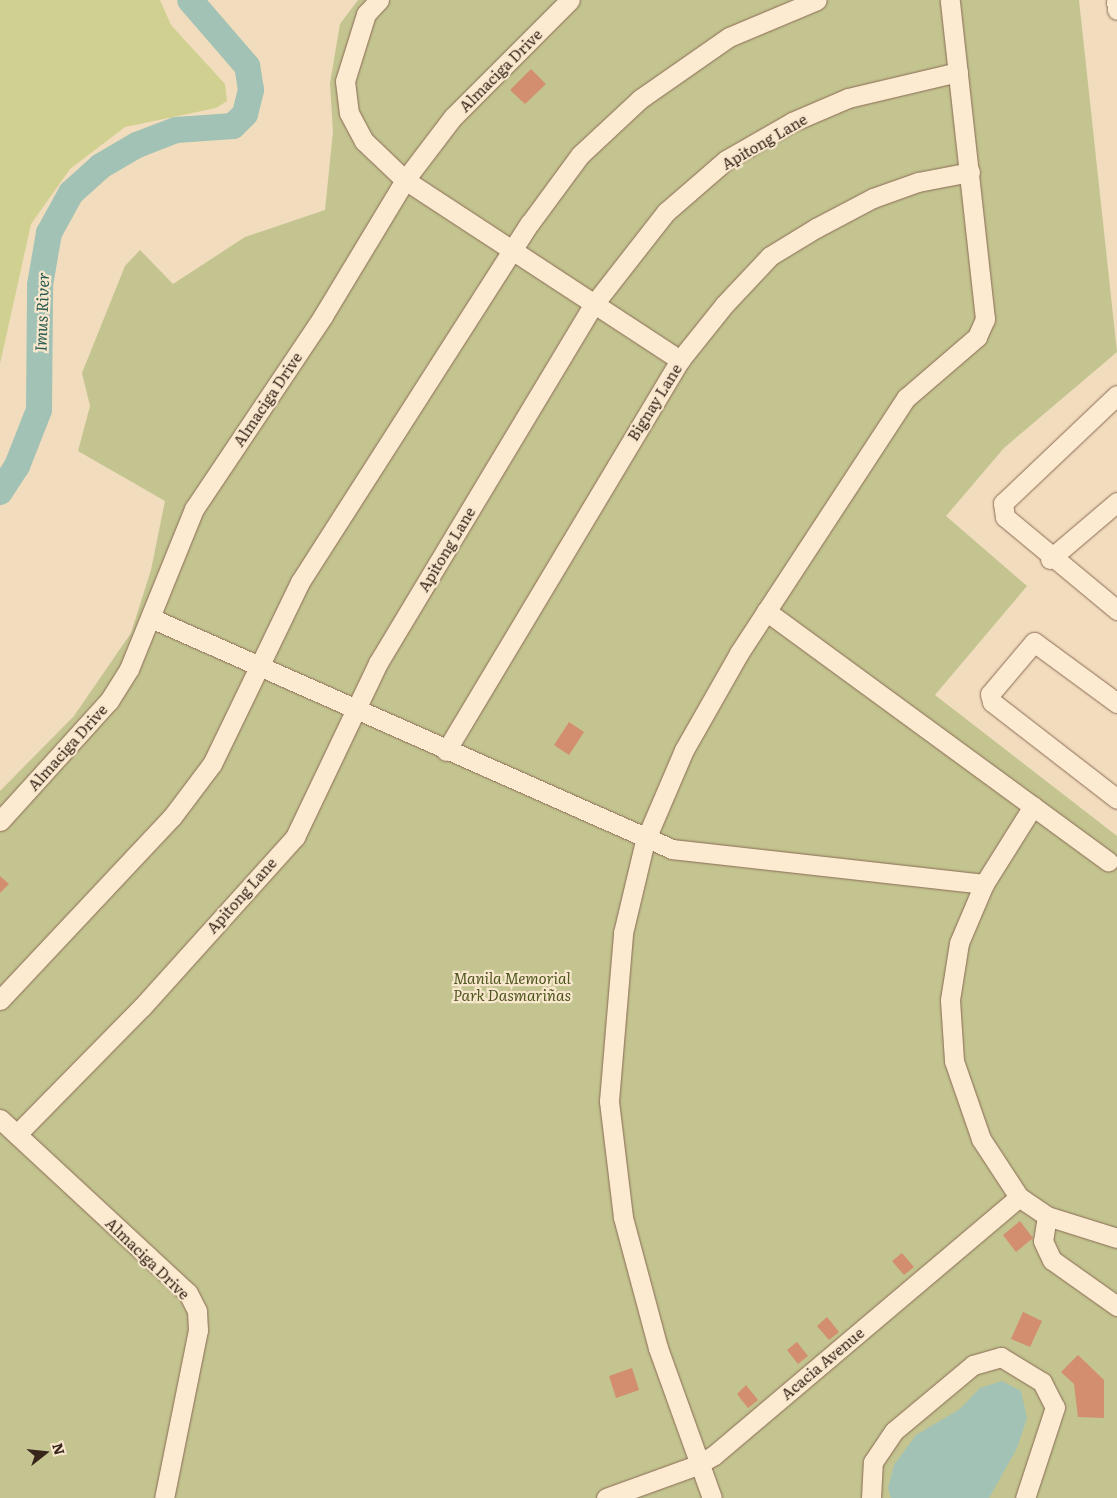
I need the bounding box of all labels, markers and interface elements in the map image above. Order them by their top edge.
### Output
street label: Almaciga Drive [455,25,545,115]
street label: Apitong Lane [718,109,810,173]
water label: Imus River [30,272,52,352]
street label: Almaciga Drive [229,348,305,450]
street label: Bignay Lane [623,360,685,444]
street label: Apitong Lane [414,503,478,595]
street label: Almaciga Drive [24,700,110,794]
street label: Apitong Lane [202,853,280,937]
park label: Manila Memorial Park Dasmariñas [453,968,571,1003]
street label: Almaciga Drive [102,1213,194,1303]
street label: Acacia Avenue [777,1323,867,1403]
north arrow [20,1428,70,1478]
text: N [48,1440,71,1457]

